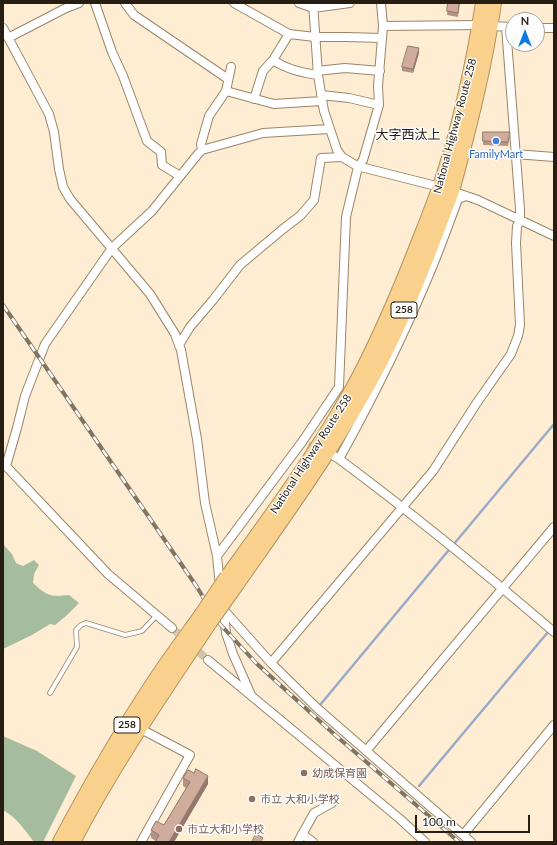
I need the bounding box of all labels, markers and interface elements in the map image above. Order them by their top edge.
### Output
north arrow [505,12,545,52]
text: N [521,14,529,27]
street label: National Highway Route 258 [431,57,479,195]
district label: 大字西汰上 [376,127,440,143]
marker: FamilyMart [491,136,501,146]
place label: FamilyMart [469,147,523,161]
road number: 258 [391,302,417,318]
street label: National Highway Route 258 [267,392,355,516]
road number: 258 [114,717,140,733]
place label: 幼成保育園 [312,766,367,780]
marker: 幼成保育園 [299,768,309,778]
place label: 市立 大和小学校 [260,792,340,806]
marker: 市立 大和小学校 [247,794,257,804]
scale bar [417,807,532,833]
text: 100 m [422,814,456,829]
place label: 市立大和小学校 [187,822,264,836]
marker: 市立大和小学校 [174,824,184,834]

